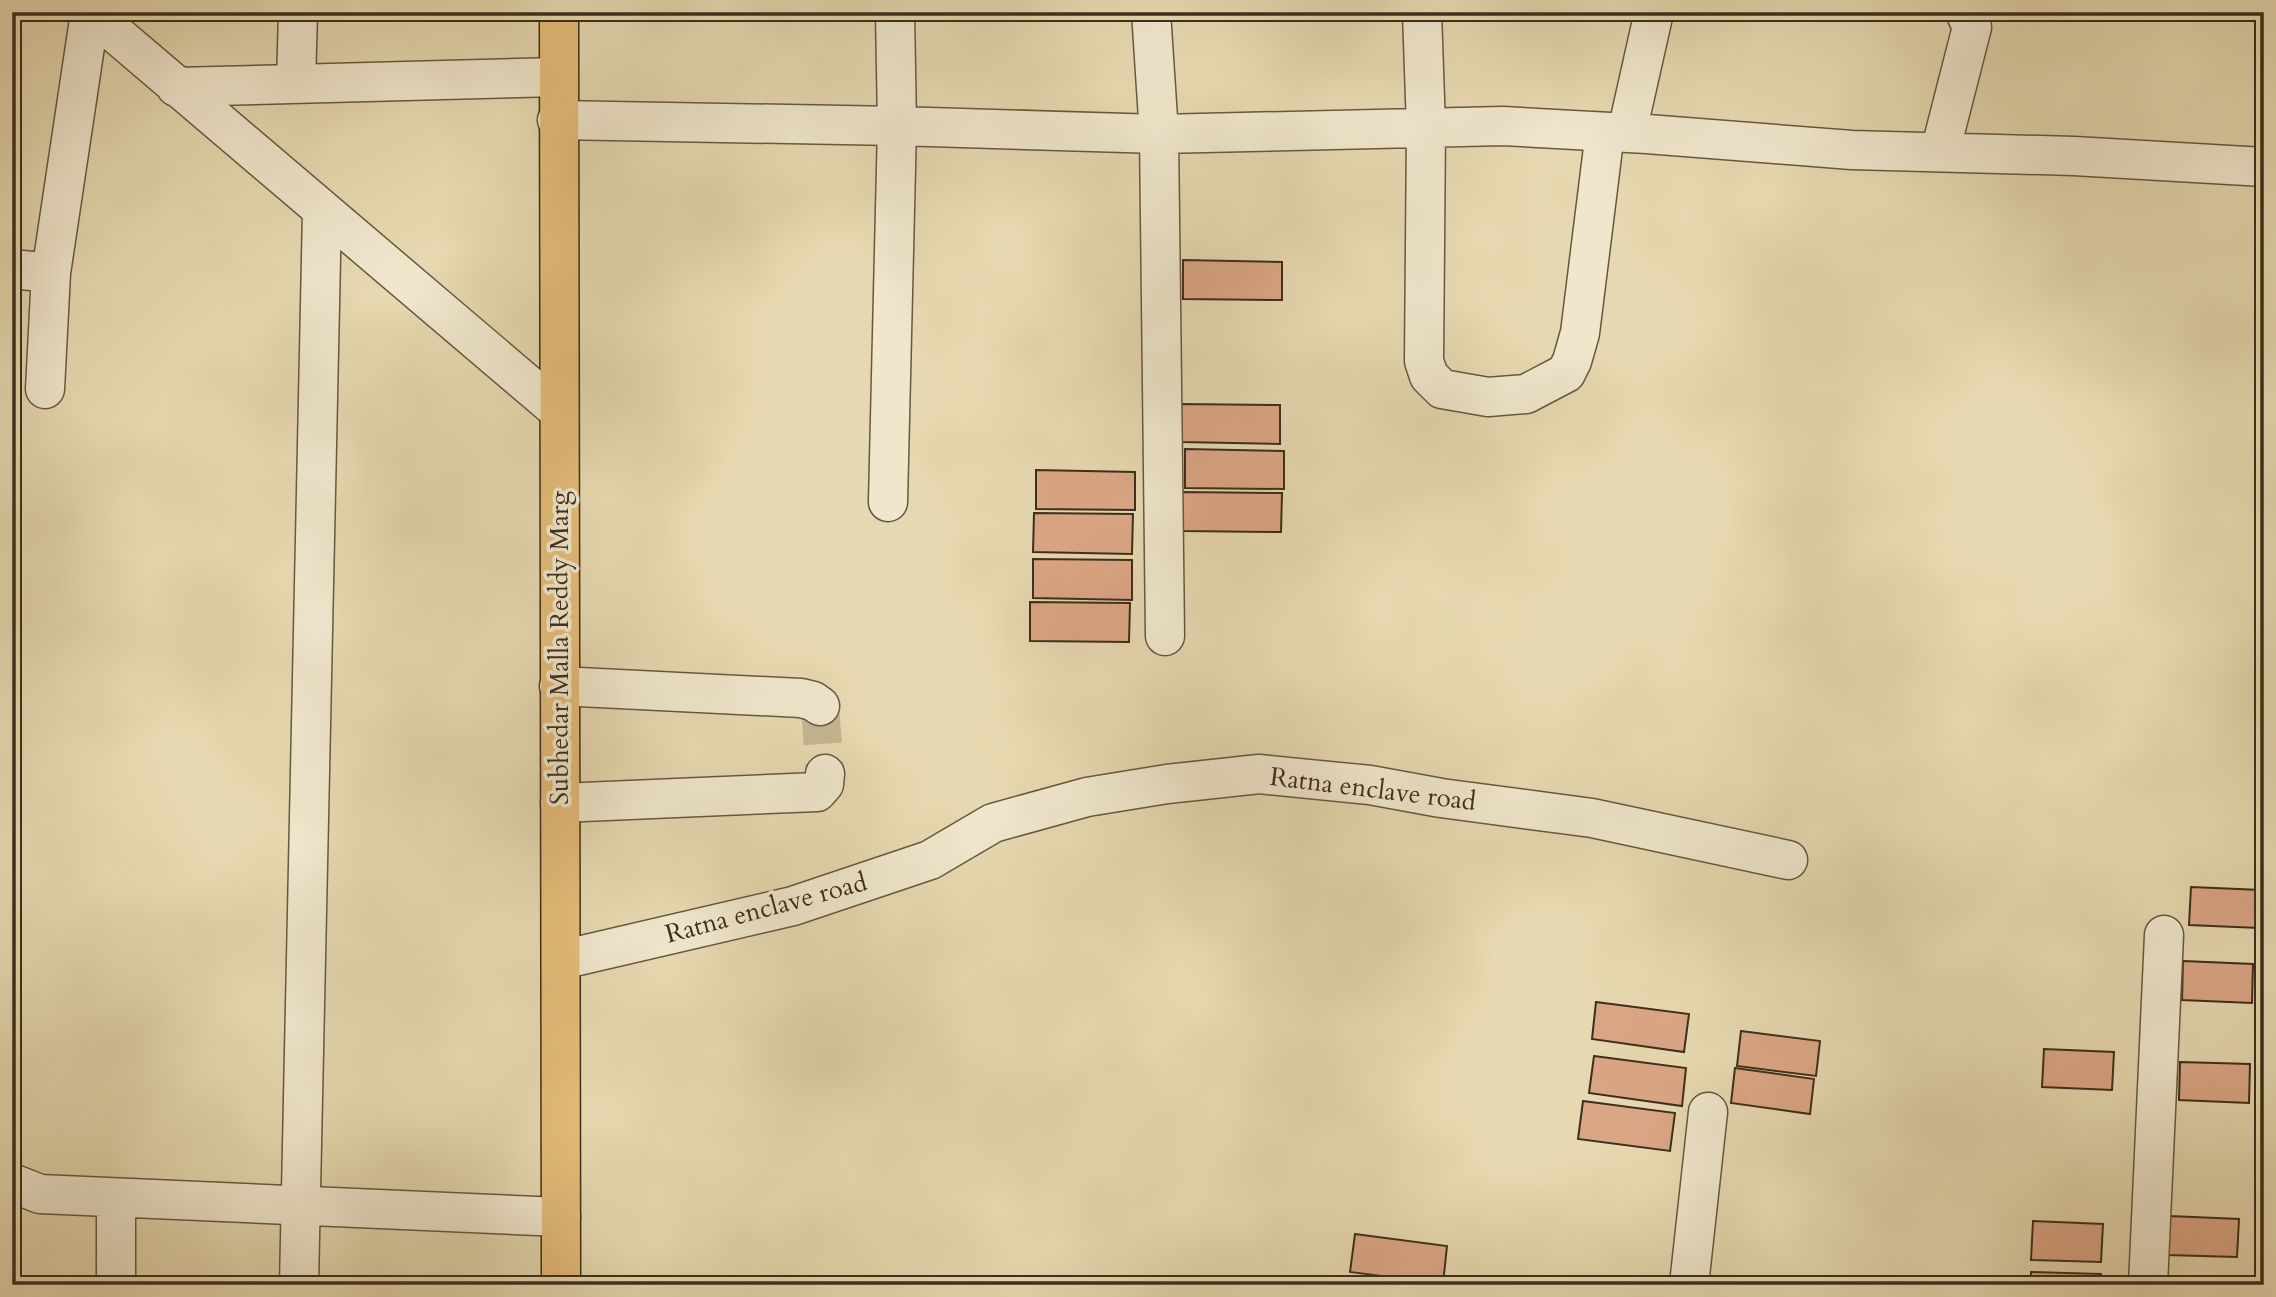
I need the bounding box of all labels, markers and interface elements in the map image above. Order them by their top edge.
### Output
street label: Subhedar Malla Reddy Marg [542,491,577,805]
street label: Ratna enclave road [1268,759,1478,819]
street label: Ratna enclave road [661,864,871,952]

